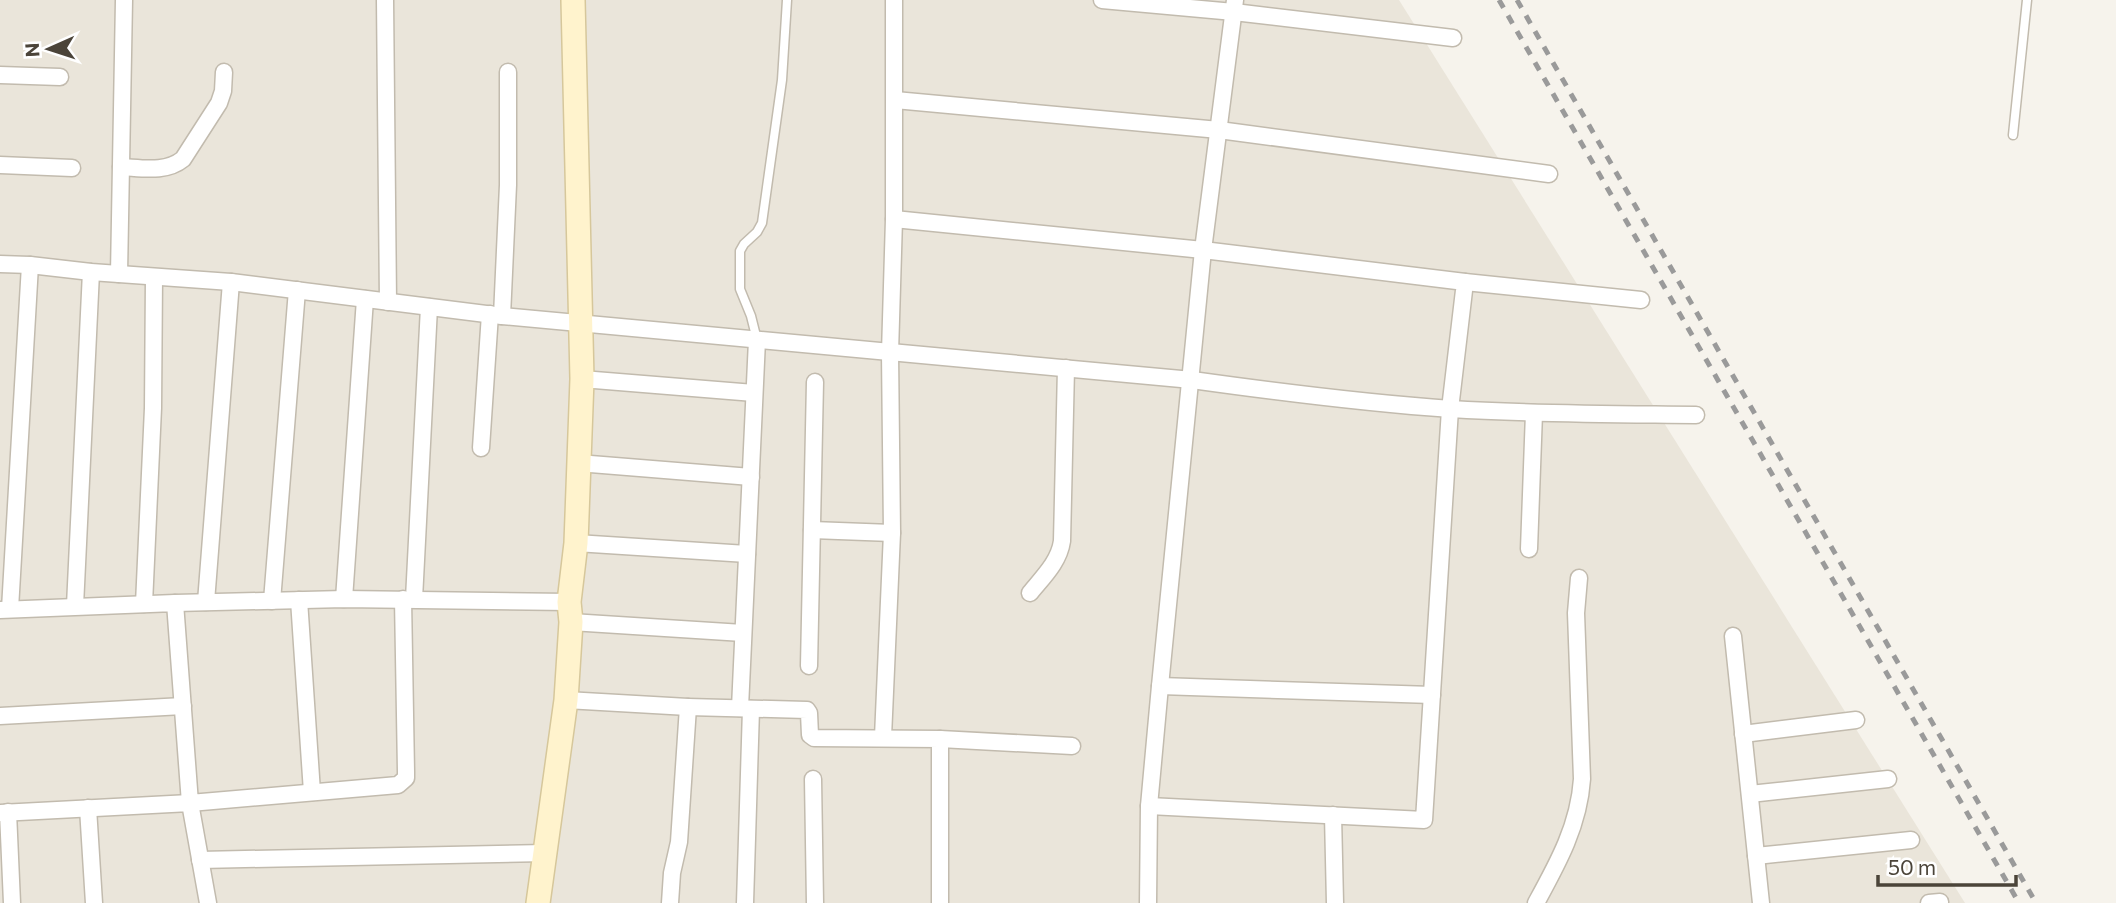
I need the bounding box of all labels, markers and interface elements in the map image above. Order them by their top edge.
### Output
north arrow [14,14,84,84]
text: N [20,42,43,58]
scale bar [1878,844,2016,888]
text: 50 m [1888,854,1936,879]

